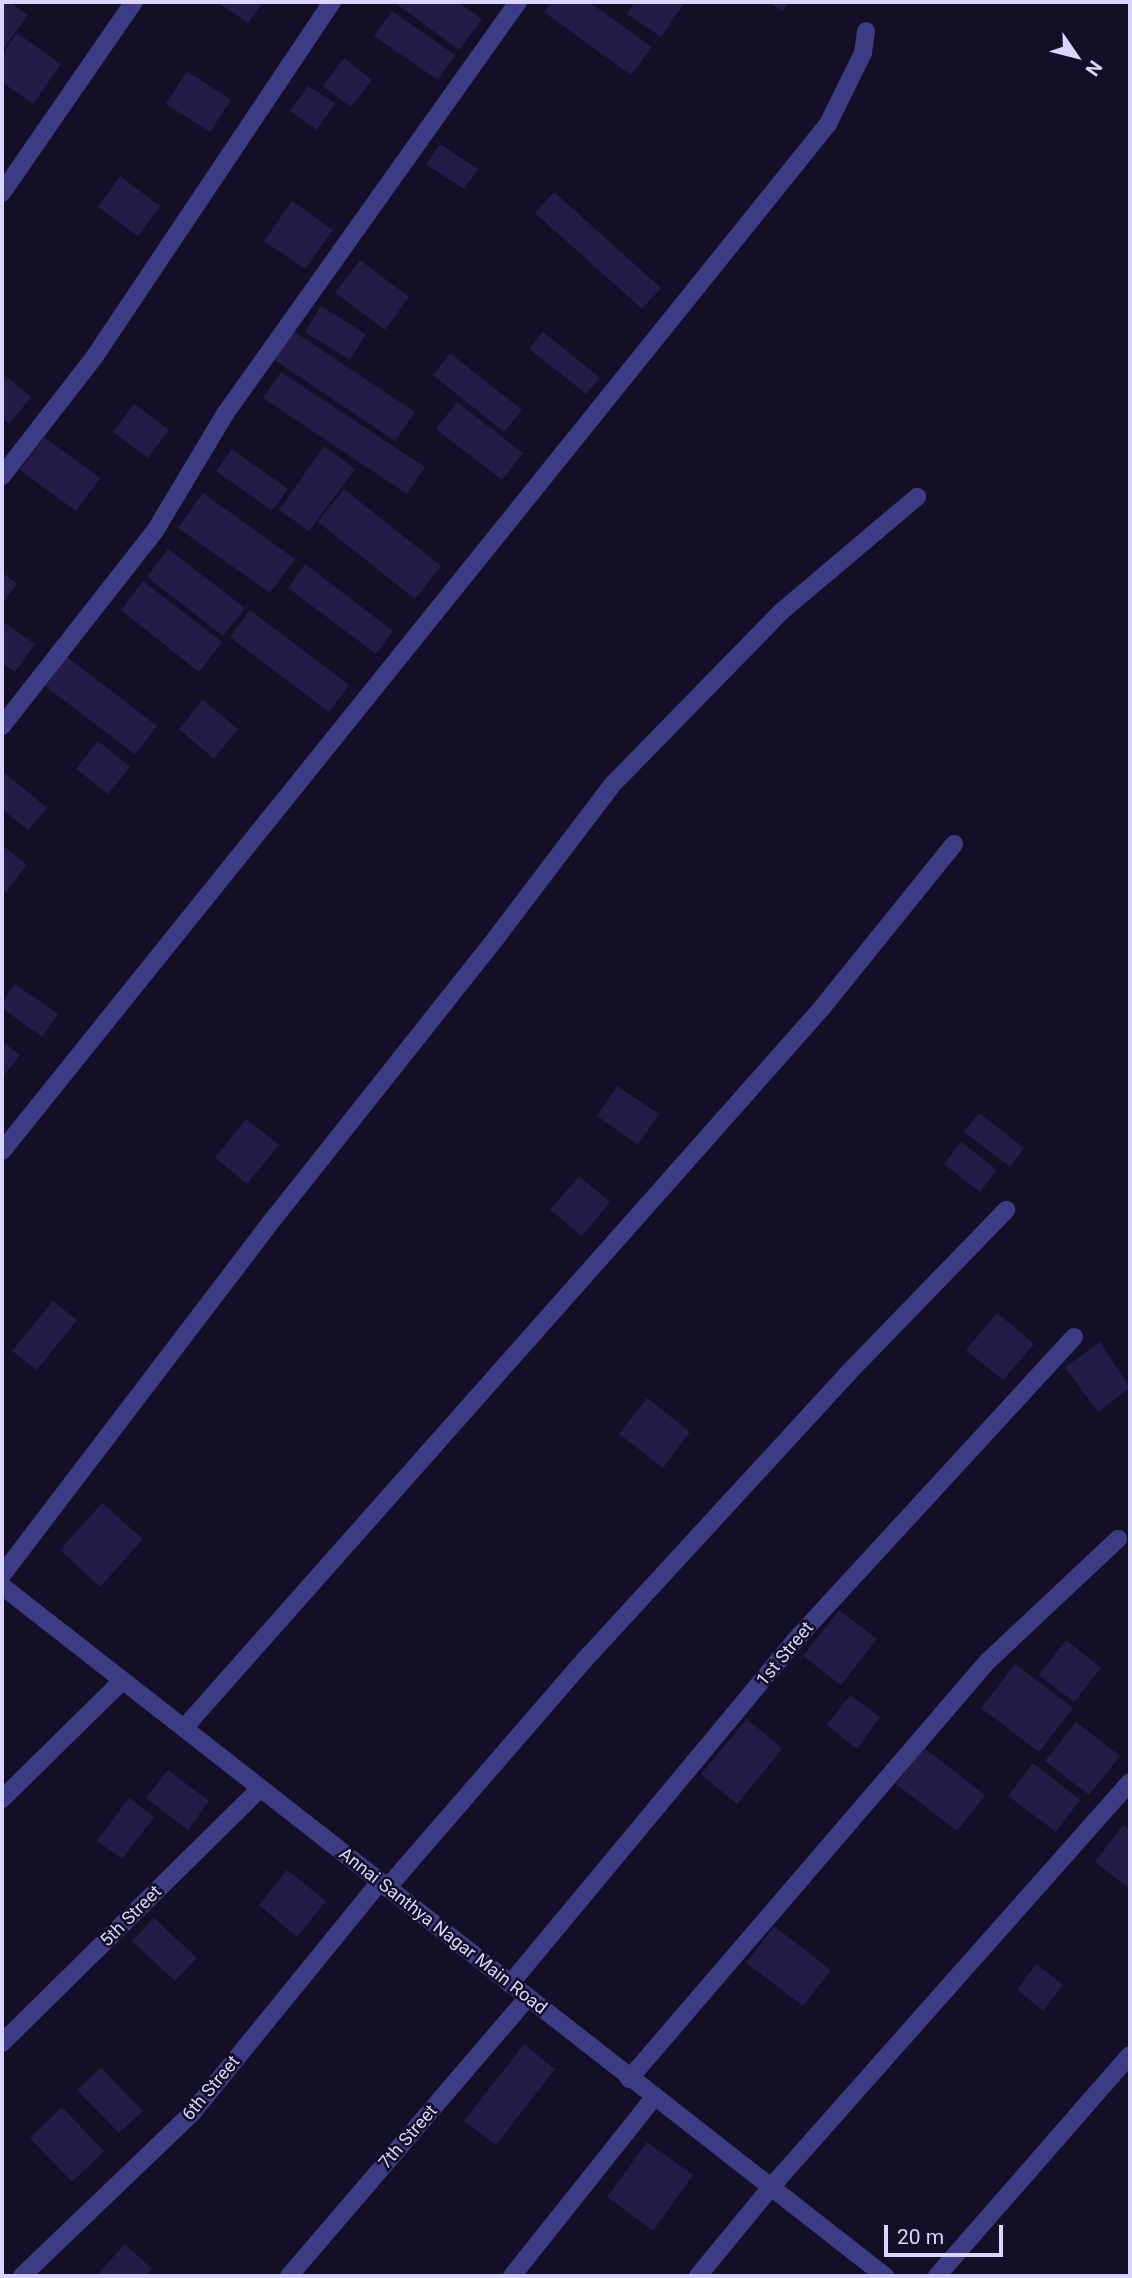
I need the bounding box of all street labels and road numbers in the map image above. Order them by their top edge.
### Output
street label: 1st Street [752,1617,818,1691]
street label: Annai Santhya Nagar Main Road [335,1843,551,2019]
street label: 5th Street [96,1881,166,1951]
street label: 6th Street [178,2051,244,2125]
street label: 7th Street [374,2101,442,2173]

